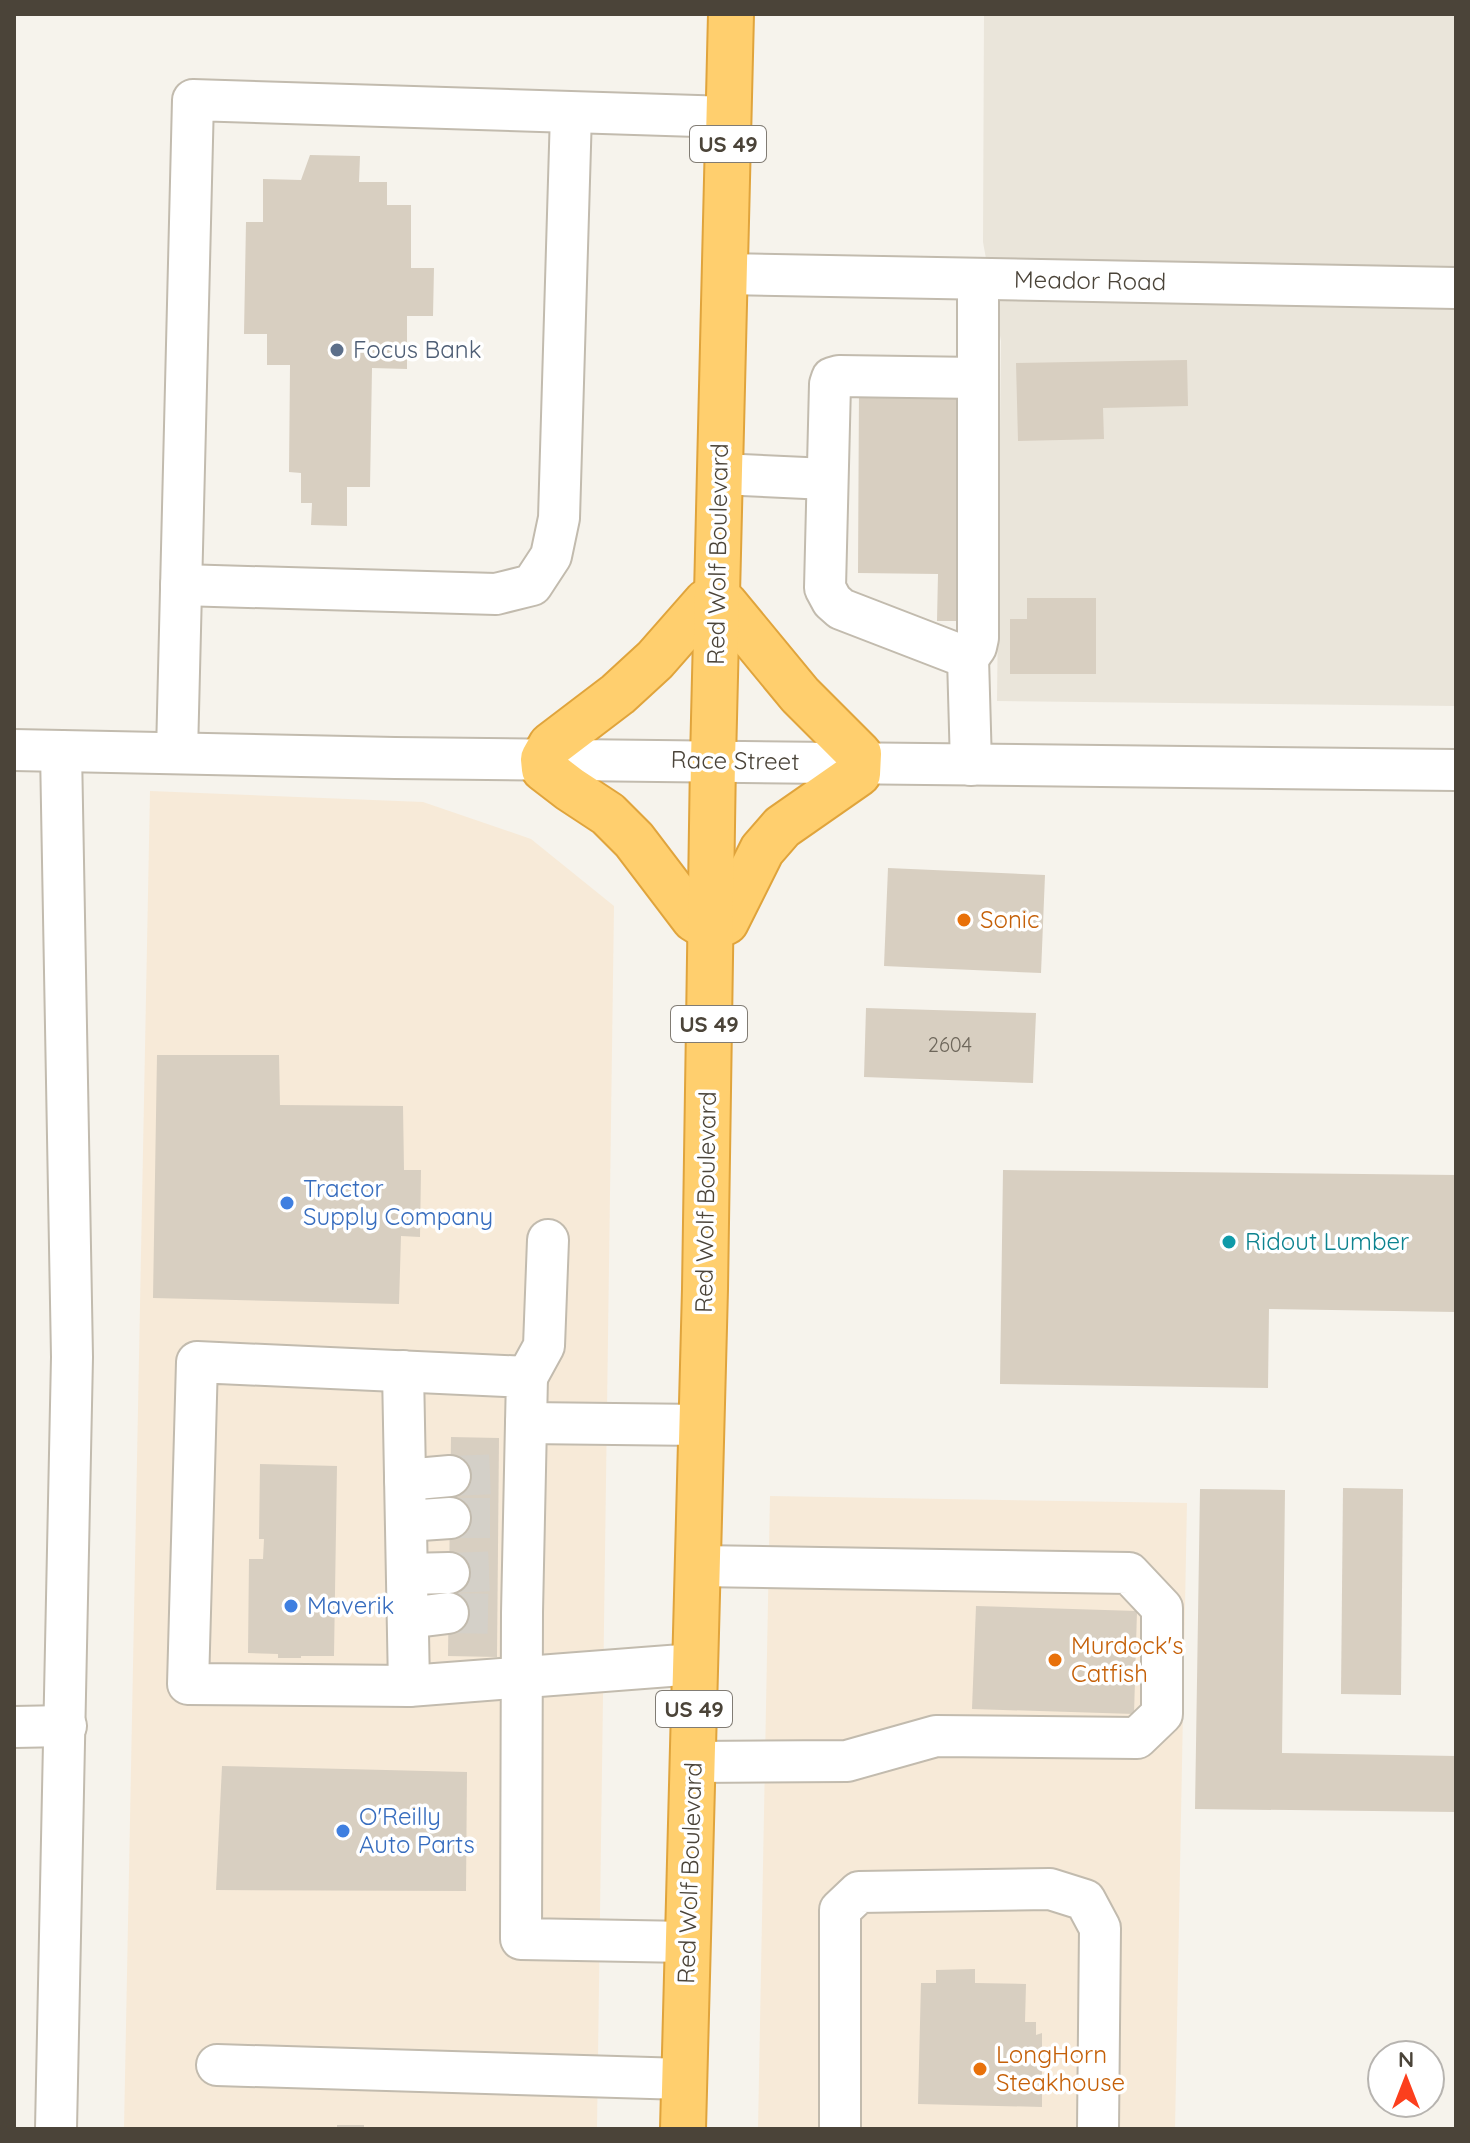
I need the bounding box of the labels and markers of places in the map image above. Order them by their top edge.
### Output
place label: Focus Bank [353,334,482,364]
marker: Focus Bank [328,341,346,359]
place label: Sonic [980,904,1039,934]
marker: Sonic [955,911,973,929]
place label: Tractor Supply Company [303,1173,493,1231]
marker: Tractor Supply Company [278,1194,296,1212]
place label: Ridout Lumber [1245,1226,1409,1256]
marker: Ridout Lumber [1220,1233,1238,1251]
place label: Maverik [307,1590,394,1620]
marker: Maverik [282,1597,300,1615]
place label: Murdock's Catfish [1071,1630,1183,1688]
marker: Murdock's Catfish [1046,1651,1064,1669]
place label: O'Reilly Auto Parts [359,1801,475,1859]
marker: O'Reilly Auto Parts [334,1822,352,1840]
place label: LongHorn Steakhouse [996,2039,1125,2097]
marker: LongHorn Steakhouse [971,2060,989,2078]

